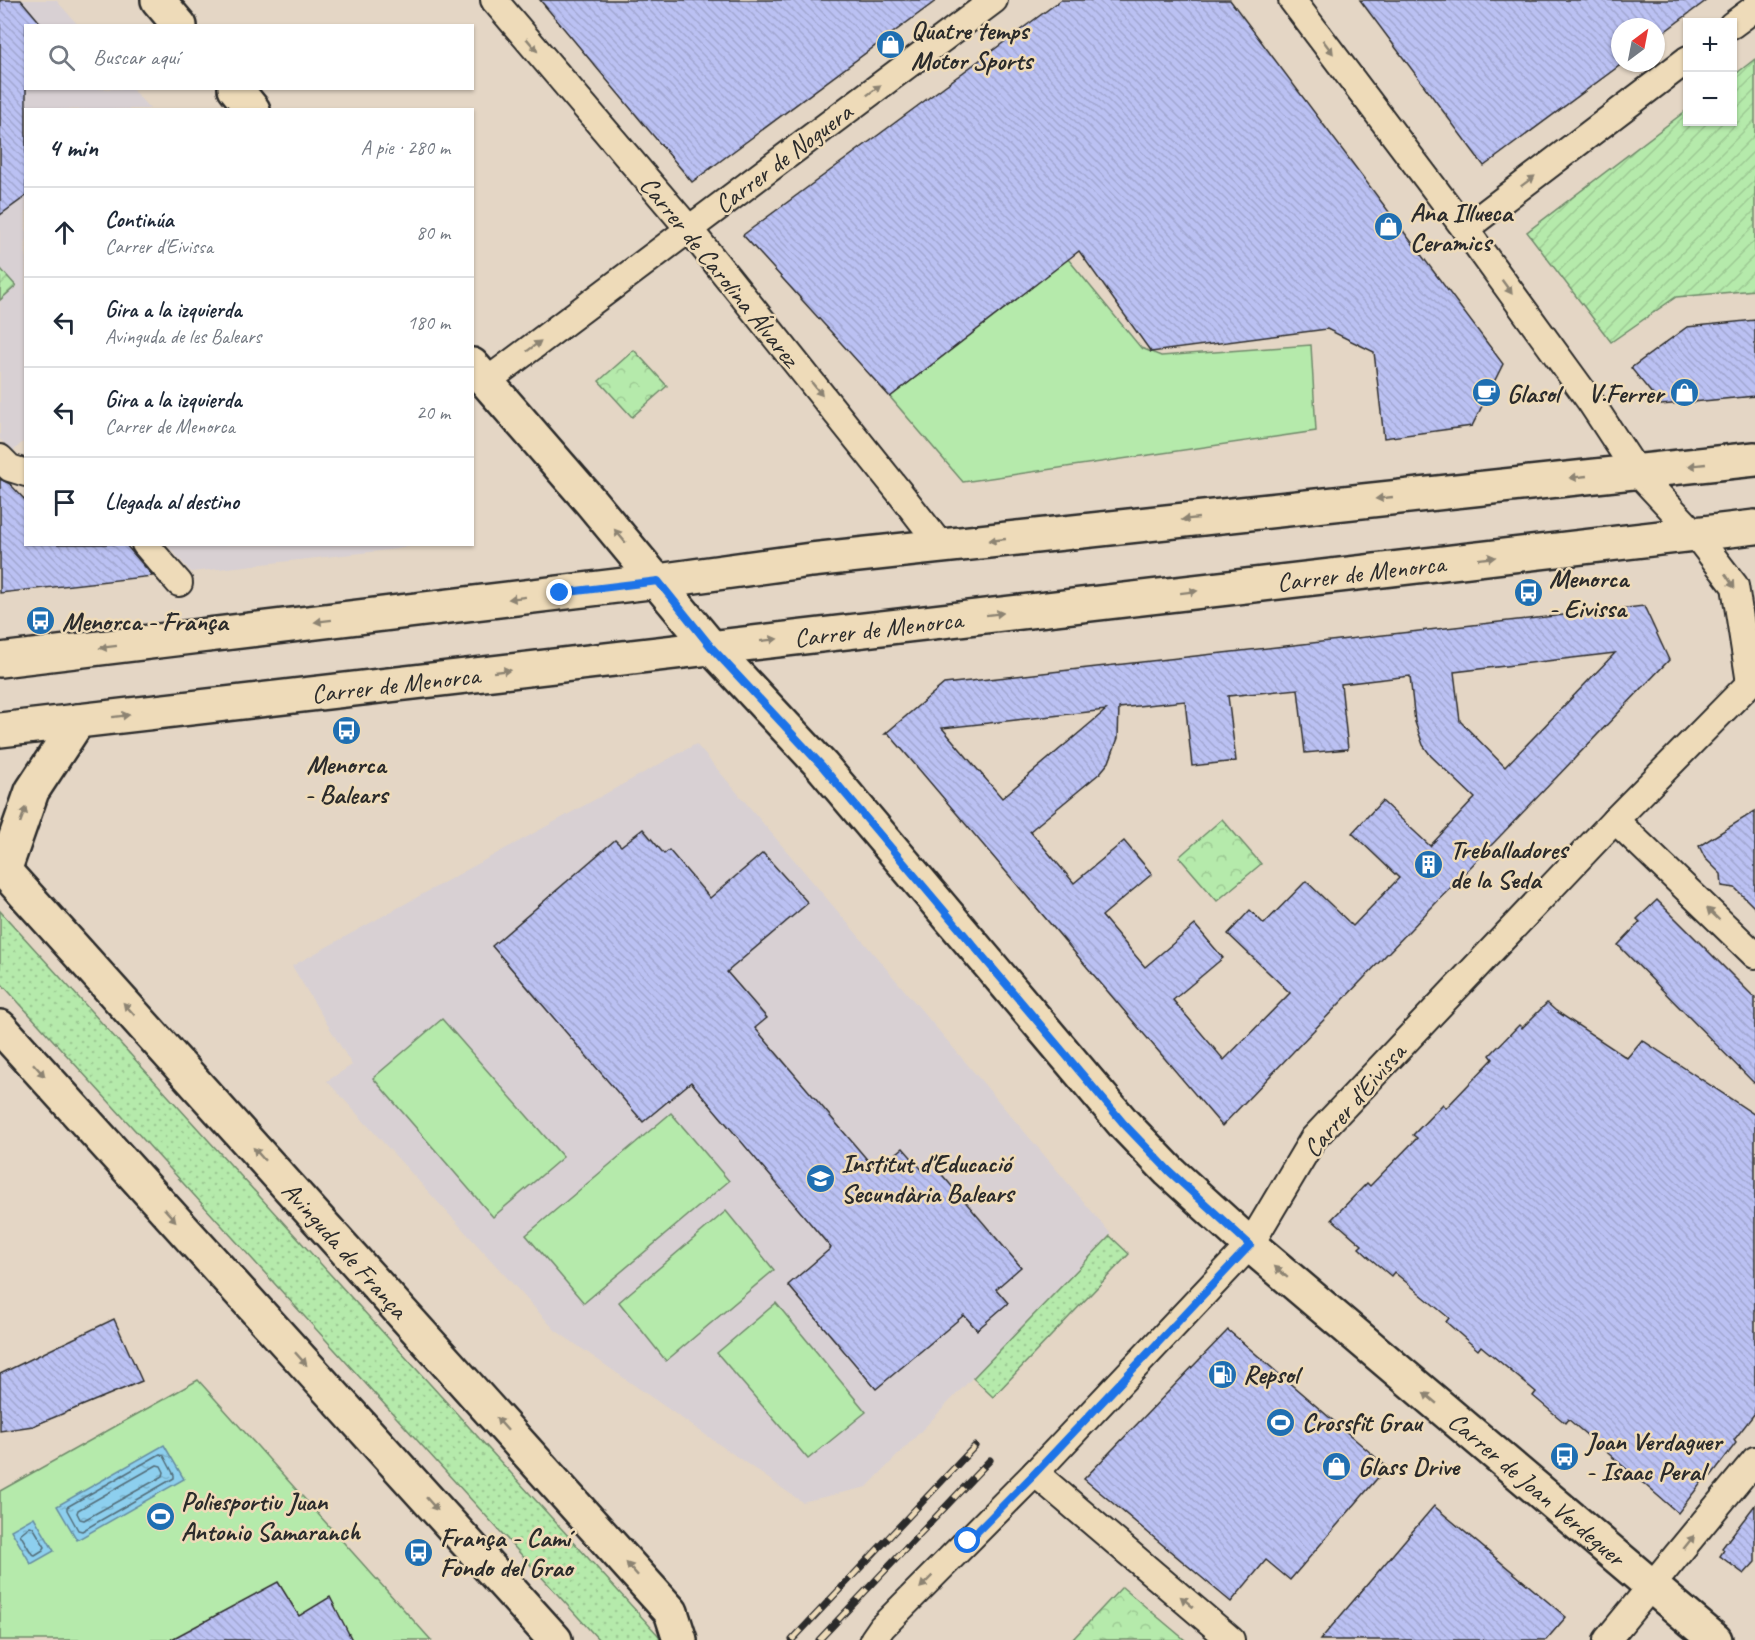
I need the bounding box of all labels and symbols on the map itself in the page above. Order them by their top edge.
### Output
place label: Quatre temps Motor Sports [911,14,1035,77]
north arrow [1611,18,1665,72]
shop icon: Quatre temps Motor Sports [874,29,906,61]
one-way arrow [525,37,538,52]
one-way arrow [1321,39,1333,54]
one-way arrow [866,84,882,96]
street label: Carrer de Noguera [708,95,860,221]
street label: Carrer de Carolina Álvarez [633,169,808,375]
one-way arrow [1521,175,1536,187]
place label: Ana Illueca Ceramics [1410,196,1515,259]
shop icon: Ana Illueca Ceramics [1373,211,1405,243]
one-way arrow [1501,278,1513,294]
one-way arrow [525,340,541,352]
cafe icon: Glasol [1470,377,1502,409]
place label: Glasol [1507,377,1565,410]
place label: V.Ferrer [1588,377,1666,410]
shop icon: V.Ferrer [1668,377,1700,409]
one-way arrow [810,381,823,397]
one-way arrow [1687,460,1706,470]
one-way arrow [1569,472,1588,482]
one-way arrow [1375,493,1394,503]
one-way arrow [1181,514,1200,524]
one-way arrow [614,528,627,544]
one-way arrow [987,535,1006,545]
street label: Carrer de Menorca [1275,547,1449,599]
one-way arrow [1477,553,1496,563]
place label: Menorca - Eivissa [1549,562,1630,625]
one-way arrow [1724,572,1736,588]
bus stop icon: Menorca - Eivissa [1512,577,1544,609]
route end [546,579,572,605]
one-way arrow [1179,587,1198,597]
one-way arrow [507,594,526,603]
street label: Carrer de Menorca [792,603,966,655]
bus stop icon: Menorca - França [25,605,57,637]
place label: Menorca - França [62,605,230,638]
one-way arrow [986,609,1005,619]
one-way arrow [313,617,332,626]
one-way arrow [760,635,779,645]
one-way arrow [99,642,118,652]
street label: Carrer de Menorca [310,658,484,711]
one-way arrow [493,666,512,676]
one-way arrow [111,711,130,721]
bus stop icon: Menorca - Balears [330,714,362,746]
place label: Menorca - Balears [305,748,390,811]
one-way arrow [19,806,29,824]
place label: Treballadores de la Seda [1450,833,1570,896]
building icon: Treballadores de la Seda [1413,848,1445,880]
one-way arrow [1705,907,1720,921]
one-way arrow [123,1002,136,1017]
street label: Carrer d'Eivissa [1296,1035,1414,1164]
one-way arrow [32,1062,45,1077]
one-way arrow [253,1147,266,1162]
place label: Institut d'Educació Secundària Balears [841,1147,1016,1210]
school or university icon: Institut d'Educació Secundària Balears [804,1162,836,1194]
street label: Avinguda de França [274,1175,416,1327]
one-way arrow [163,1207,177,1222]
one-way arrow [1274,1266,1289,1279]
one-way arrow [294,1351,307,1366]
fuel station icon: Repsol [1206,1358,1238,1390]
place label: Repsol [1243,1358,1304,1391]
one-way arrow [1422,1392,1438,1405]
street label: Carrer de Joan Verdeguer [1441,1405,1634,1575]
sports icon: Crossfit Grau [1265,1406,1297,1438]
place label: Crossfit Grau [1302,1406,1424,1439]
one-way arrow [496,1417,509,1432]
place label: Joan Verdaguer - Isaac Peral [1584,1425,1724,1488]
bus stop icon: Joan Verdaguer - Isaac Peral [1549,1440,1581,1472]
shop icon: Glass Drive [1321,1450,1353,1482]
place label: Glass Drive [1358,1450,1461,1483]
place label: Poliesportiu Juan Antonio Samaranch [181,1485,361,1548]
one-way arrow [425,1496,439,1511]
sports icon: Poliesportiu Juan Antonio Samaranch [144,1500,176,1532]
place label: França - Camí Fondo del Grao [440,1521,575,1584]
route start [954,1527,980,1553]
one-way arrow [1682,1534,1695,1550]
bus stop icon: França - Camí Fondo del Grao [403,1536,435,1568]
one-way arrow [626,1562,639,1577]
one-way arrow [920,1575,934,1589]
one-way arrow [1180,1596,1195,1609]

